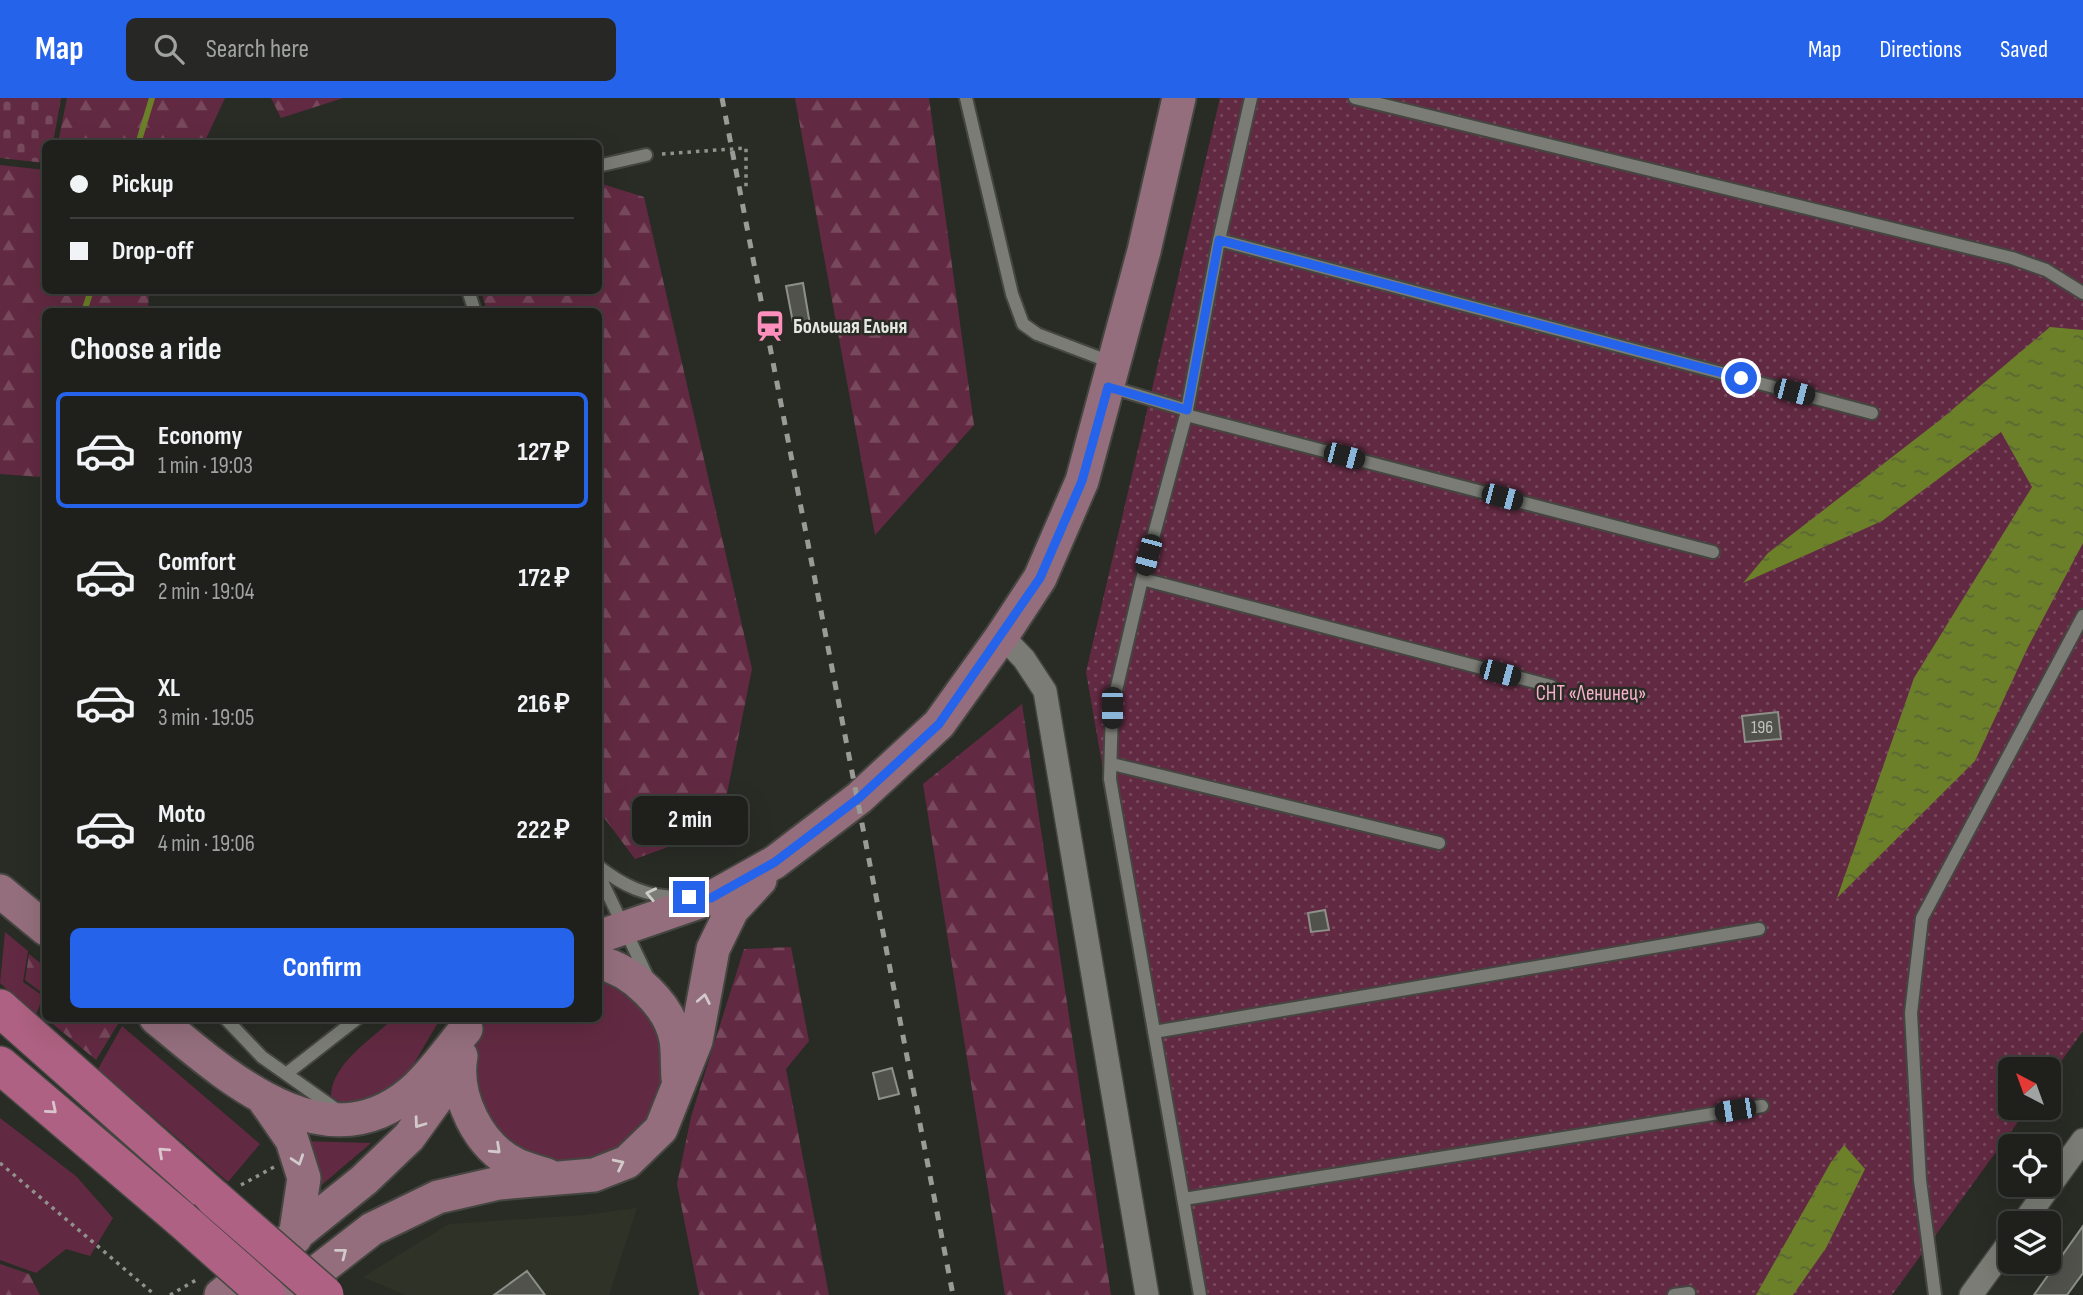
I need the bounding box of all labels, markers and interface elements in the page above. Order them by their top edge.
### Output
search box [126,18,616,81]
text: Map [35,29,84,69]
icon: search [150,30,188,68]
text: Search here [206,34,309,65]
text: Map [1808,35,1841,64]
text: Directions [1879,35,1962,64]
text: Saved [2000,35,2048,64]
text: Pickup [112,169,174,200]
text: Drop-off [112,236,193,267]
station icon: Большая Ельня [753,309,787,343]
place label: Большая Ельня [793,314,907,339]
text: Choose a ride [70,330,222,369]
route start [1725,362,1757,394]
car [1771,376,1818,408]
icon: car [74,419,137,482]
text: Economy [158,421,242,452]
text: 127 ₽ [518,437,570,468]
car [1321,440,1368,472]
text: 1 min · 19:03 [158,452,253,480]
car [1479,481,1526,513]
car [1133,532,1164,578]
icon: car [74,545,137,608]
text: Comfort [158,547,236,578]
text: 172 ₽ [518,563,570,594]
text: 2 min · 19:04 [158,578,254,606]
car [1477,657,1524,689]
icon: car [74,671,137,734]
text: XL [158,673,180,704]
park label: СНТ «Ленинец» [1536,681,1646,706]
car [1102,687,1123,729]
text: 216 ₽ [517,689,570,720]
text: 3 min · 19:05 [158,704,254,732]
house number: 196 [1751,717,1773,738]
callout: 2 min [631,796,747,844]
icon: car [74,797,137,860]
text: Moto [158,799,206,830]
text: 2 min [668,806,712,834]
text: 222 ₽ [517,815,570,846]
text: 4 min · 19:06 [158,830,255,858]
route end [673,881,705,913]
one-way arrow [645,887,657,902]
button: Confirm [70,928,574,1008]
one-way arrow [695,993,710,1005]
north arrow [1998,1057,2062,1120]
map controls [1998,1057,2061,1274]
car [1713,1096,1758,1124]
one-way arrow [44,1101,57,1113]
one-way arrow [415,1115,427,1128]
button: locate [1998,1134,2061,1197]
one-way arrow [488,1140,501,1153]
one-way arrow [158,1148,171,1160]
one-way arrow [290,1154,305,1166]
one-way arrow [612,1159,624,1173]
button: layers [1998,1211,2061,1274]
one-way arrow [334,1249,346,1262]

